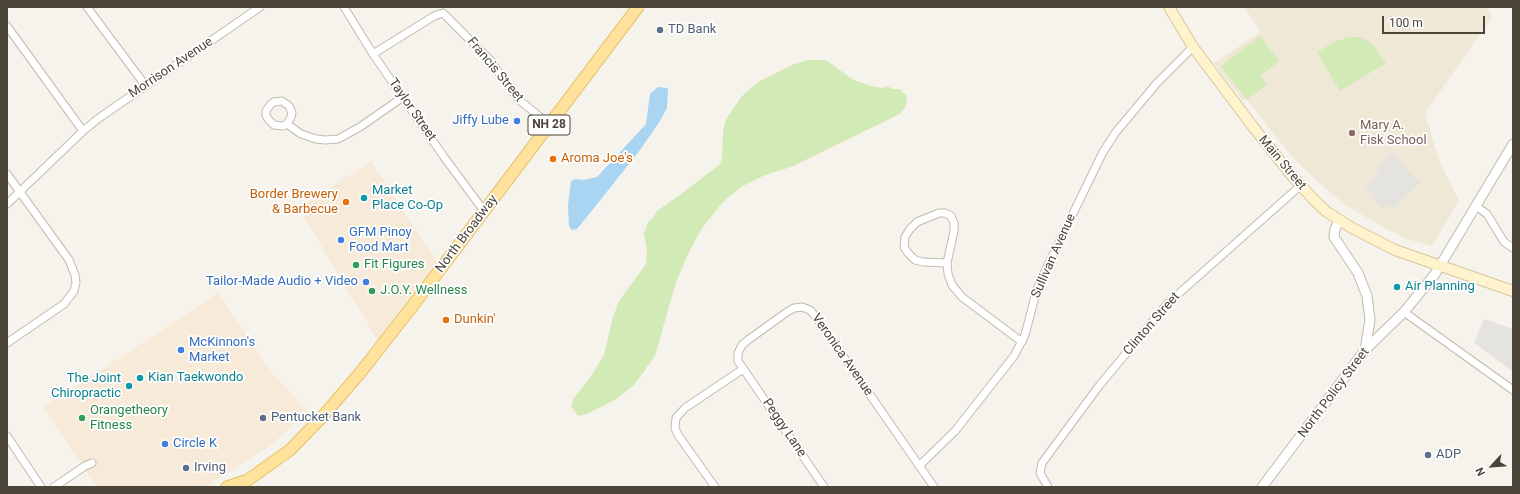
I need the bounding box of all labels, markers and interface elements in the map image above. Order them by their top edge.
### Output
scale bar [1384,8,1487,34]
text: 100 m [1389,16,1423,30]
place label: TD Bank [668,22,716,38]
marker: TD Bank [655,25,665,35]
street label: Morrison Avenue [126,34,216,102]
street label: Francis Street [463,34,527,106]
street label: Taylor Street [385,76,439,144]
place label: Jiffy Lube [452,113,509,129]
road number: NH 28 [528,115,570,135]
marker: Jiffy Lube [512,116,522,126]
place label: Mary A. Fisk School [1360,118,1427,149]
marker: Mary A. Fisk School [1347,128,1357,138]
street label: Main Street [1255,133,1309,193]
place label: Aroma Joe's [561,151,633,167]
marker: Aroma Joe's [548,154,558,164]
place label: Market Place Co-Op [372,183,443,214]
place label: Border Brewery & Barbecue [250,187,338,218]
street label: North Broadway [433,192,501,276]
marker: Market Place Co-Op [359,193,369,203]
marker: Border Brewery & Barbecue [341,197,351,207]
street label: Sullivan Avenue [1028,211,1080,301]
place label: GFM Pinoy Food Mart [349,225,412,256]
marker: GFM Pinoy Food Mart [336,235,346,245]
place label: Fit Figures [364,257,425,273]
marker: Fit Figures [351,260,361,270]
place label: Tailor-Made Audio + Video [206,274,358,290]
marker: Tailor-Made Audio + Video [361,277,371,287]
place label: Air Planning [1405,279,1475,295]
marker: Air Planning [1392,282,1402,292]
place label: J.O.Y. Wellness [380,283,467,299]
marker: J.O.Y. Wellness [367,286,377,296]
street label: Clinton Street [1120,289,1184,359]
street label: Veronica Avenue [808,311,876,399]
place label: Dunkin' [454,312,495,328]
marker: Dunkin' [441,315,451,325]
place label: McKinnon's Market [189,335,255,366]
marker: McKinnon's Market [176,345,186,355]
street label: North Policy Street [1295,345,1373,441]
place label: Kian Taekwondo [148,370,243,386]
place label: The Joint Chiropractic [51,371,121,402]
marker: Kian Taekwondo [135,373,145,383]
marker: The Joint Chiropractic [124,381,134,391]
street label: Peggy Lane [759,396,809,460]
place label: Orangetheory Fitness [90,403,168,434]
place label: Pentucket Bank [271,410,361,426]
marker: Orangetheory Fitness [77,413,87,423]
marker: Pentucket Bank [258,413,268,423]
place label: Circle K [173,436,217,452]
marker: Circle K [160,439,170,449]
north arrow [1472,446,1512,486]
place label: ADP [1436,447,1461,463]
marker: ADP [1423,450,1433,460]
place label: Irving [194,460,226,476]
marker: Irving [181,463,191,473]
text: N [1473,465,1488,478]

